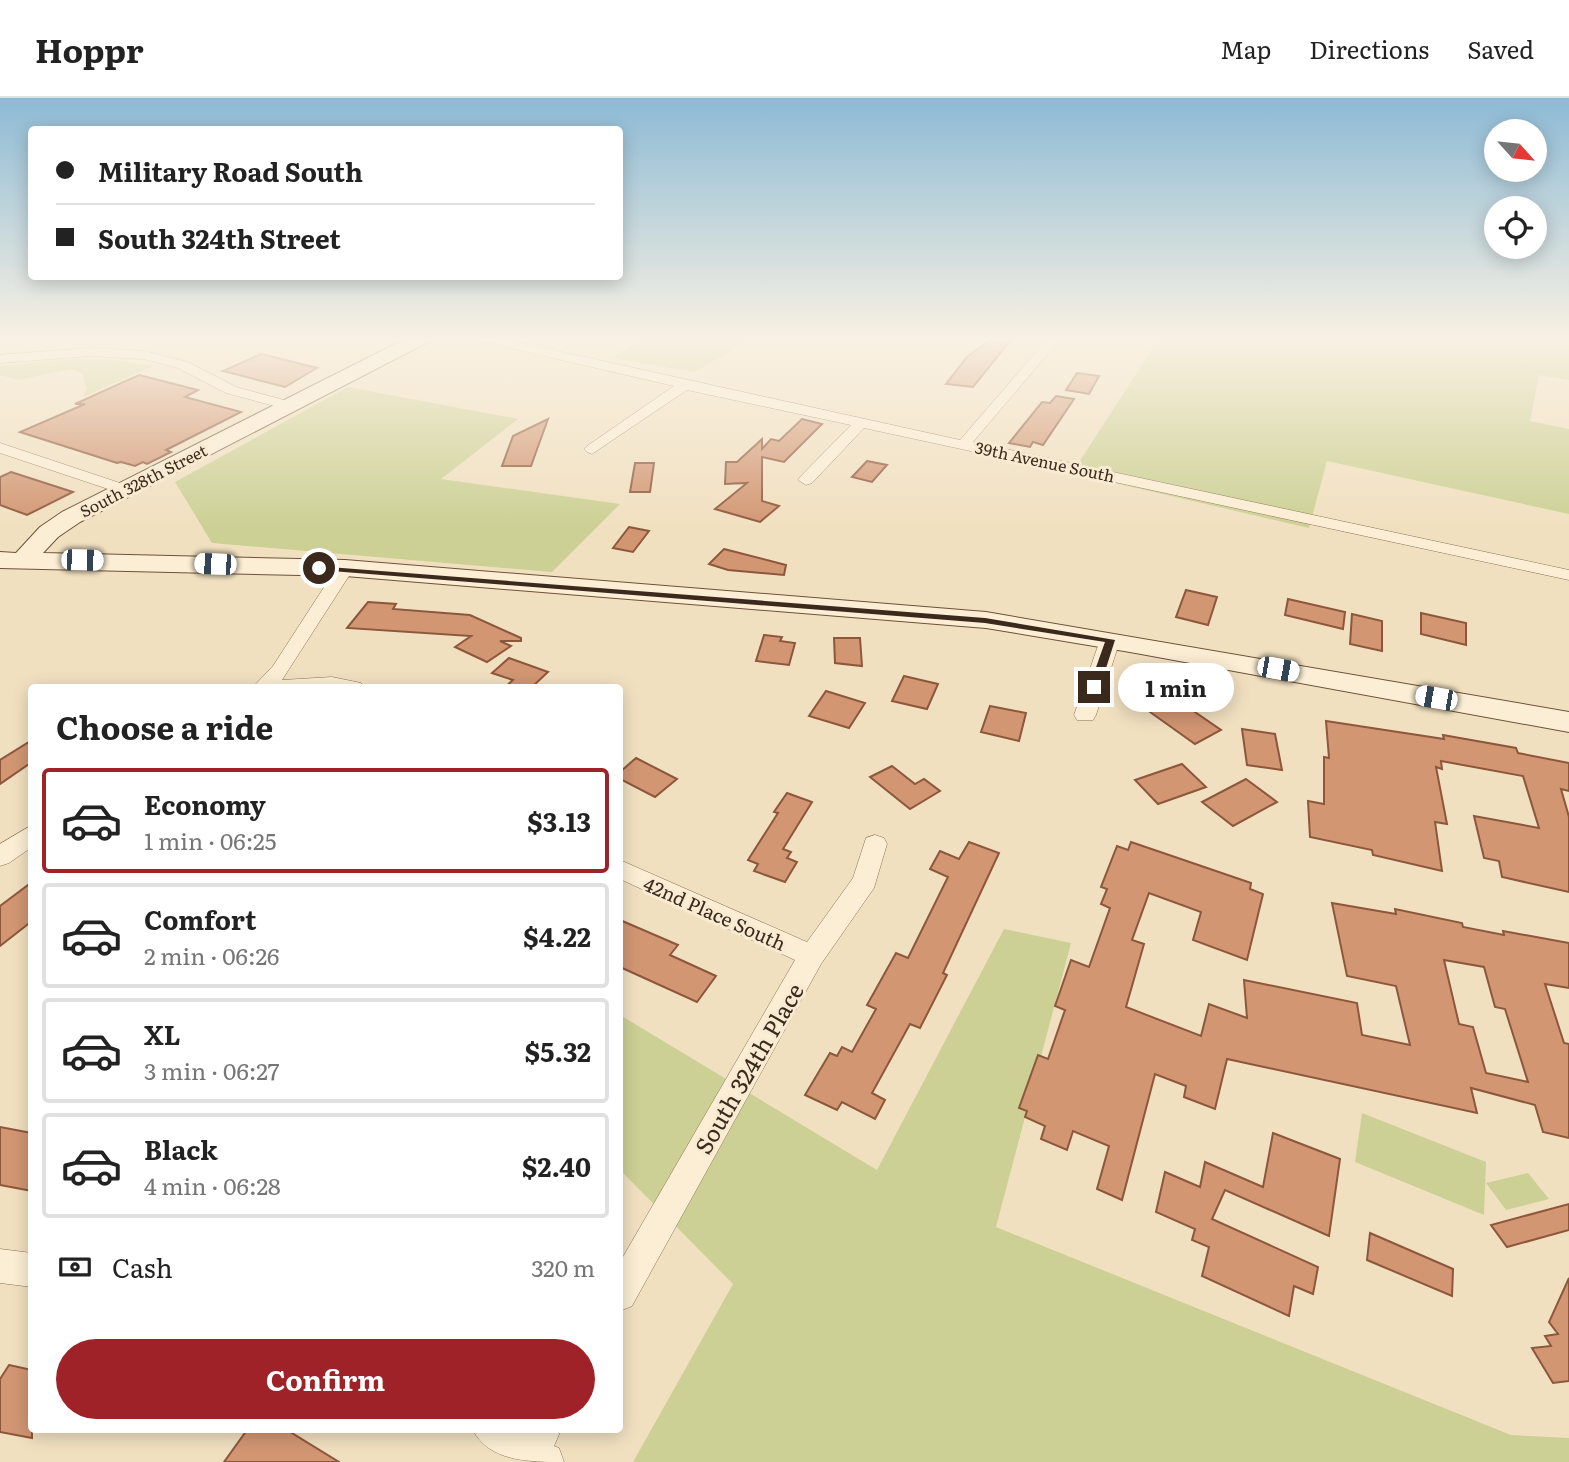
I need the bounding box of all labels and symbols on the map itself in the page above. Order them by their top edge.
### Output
north arrow [1484,119,1547,182]
street label: 39th Avenue South [973,434,1117,488]
street label: South 328th Street [75,437,211,522]
car [61,549,104,571]
route start [303,552,335,584]
car [194,553,237,575]
car [1256,655,1301,683]
callout: 1 min [1118,662,1234,712]
route end [1078,671,1110,703]
car [1414,684,1459,712]
street label: 42nd Place South [639,869,791,957]
street label: South 324th Place [685,976,811,1160]

